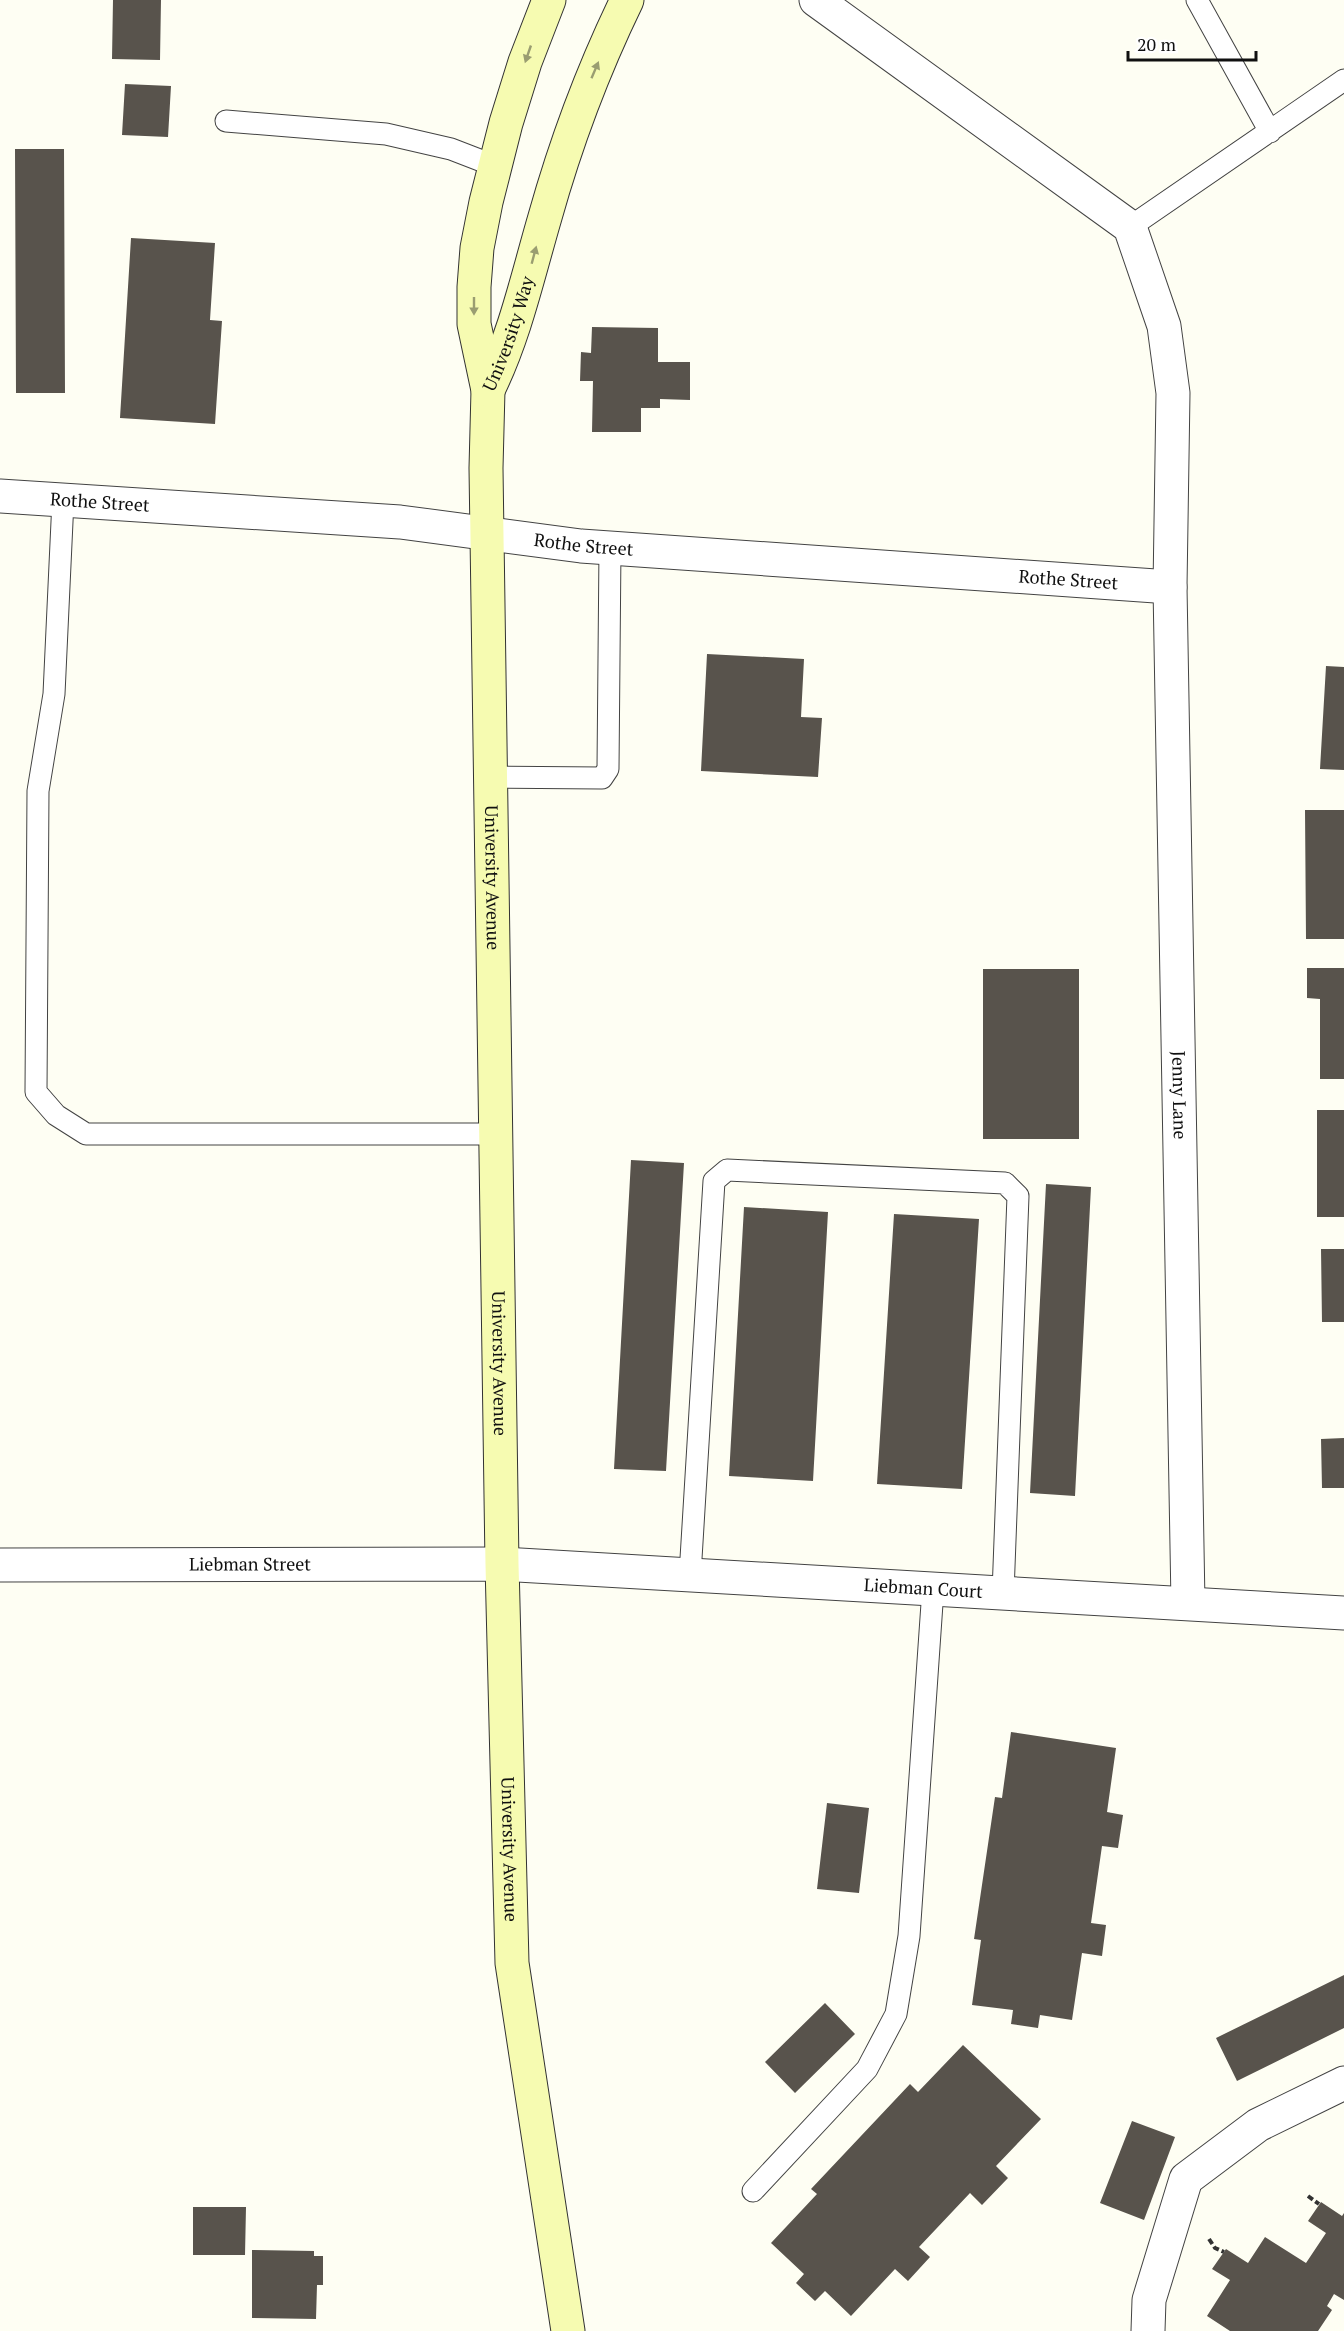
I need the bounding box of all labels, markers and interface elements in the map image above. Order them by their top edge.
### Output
scale bar [1128,24,1256,62]
text: 20 m [1137,32,1177,56]
one-way arrow [522,46,532,64]
one-way arrow [591,61,600,79]
one-way arrow [530,246,539,264]
street label: University Way [476,273,539,395]
one-way arrow [469,296,479,315]
street label: Rothe Street [49,486,151,517]
street label: Rothe Street [533,527,634,561]
street label: Rothe Street [1018,563,1119,594]
street label: University Avenue [480,805,506,950]
street label: Jenny Lane [1167,1051,1193,1140]
street label: University Avenue [487,1291,513,1436]
street label: Liebman Street [189,1551,311,1576]
street label: Liebman Court [863,1572,984,1603]
street label: University Avenue [496,1777,524,1922]

